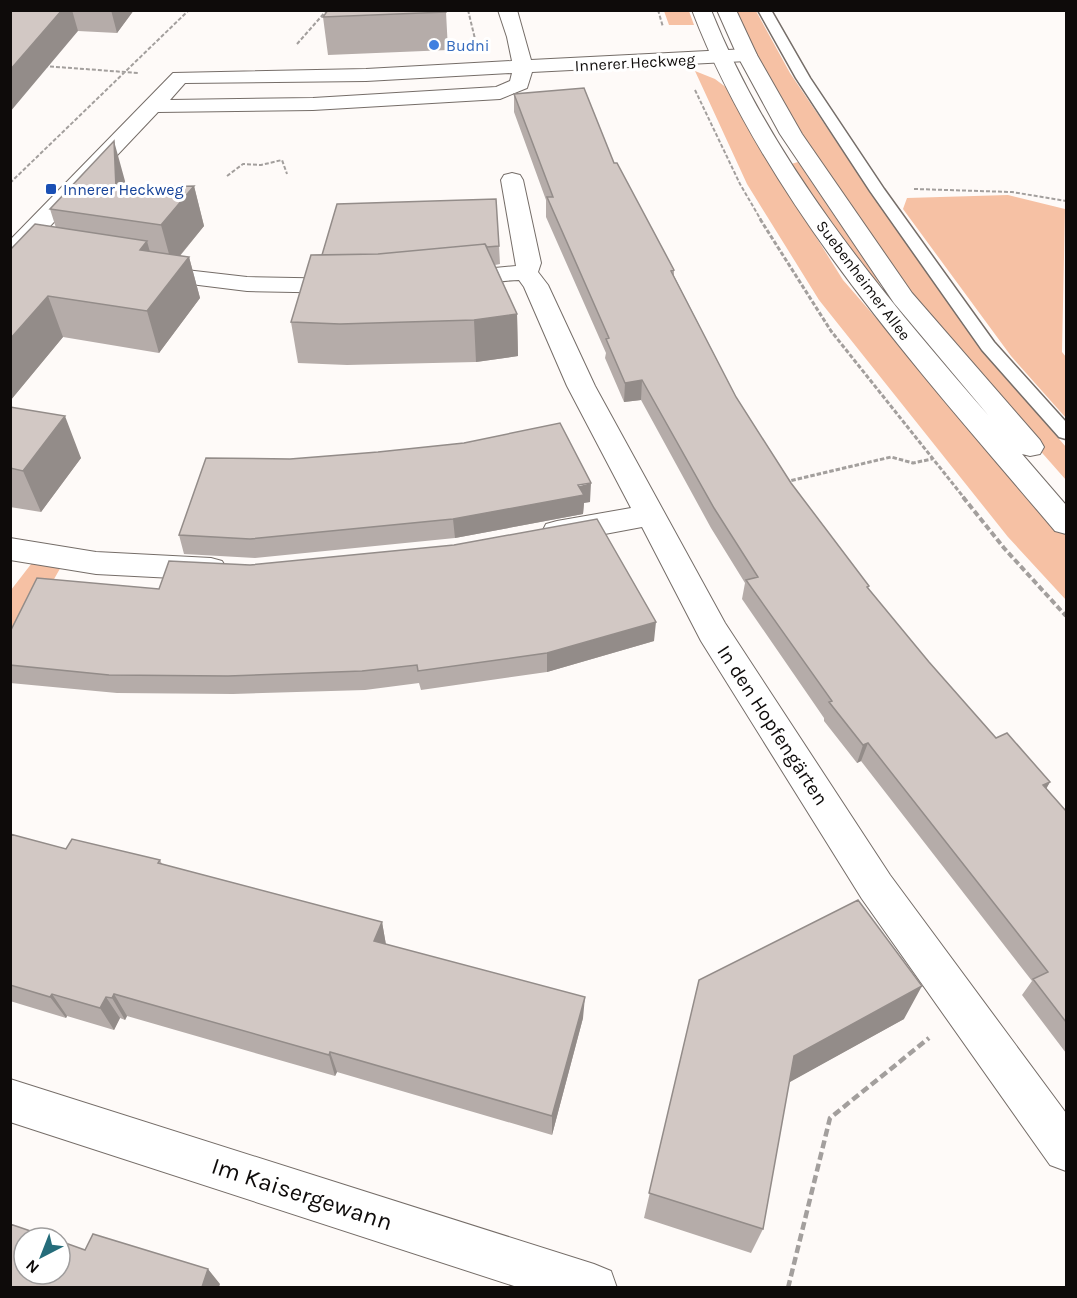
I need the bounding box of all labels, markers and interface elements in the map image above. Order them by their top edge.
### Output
place label: Budni [446,36,490,55]
marker: Budni [427,38,441,52]
street label: Innerer Heckweg [574,50,696,75]
place label: Innerer Heckweg [63,180,184,199]
marker: Innerer Heckweg [44,182,58,196]
street label: Suebenheimer Allee [812,217,915,344]
street label: In den Hopfengärten [712,641,833,810]
street label: Im Kaisergewann [208,1152,396,1236]
north arrow [12,1226,72,1286]
text: N [22,1256,43,1278]

